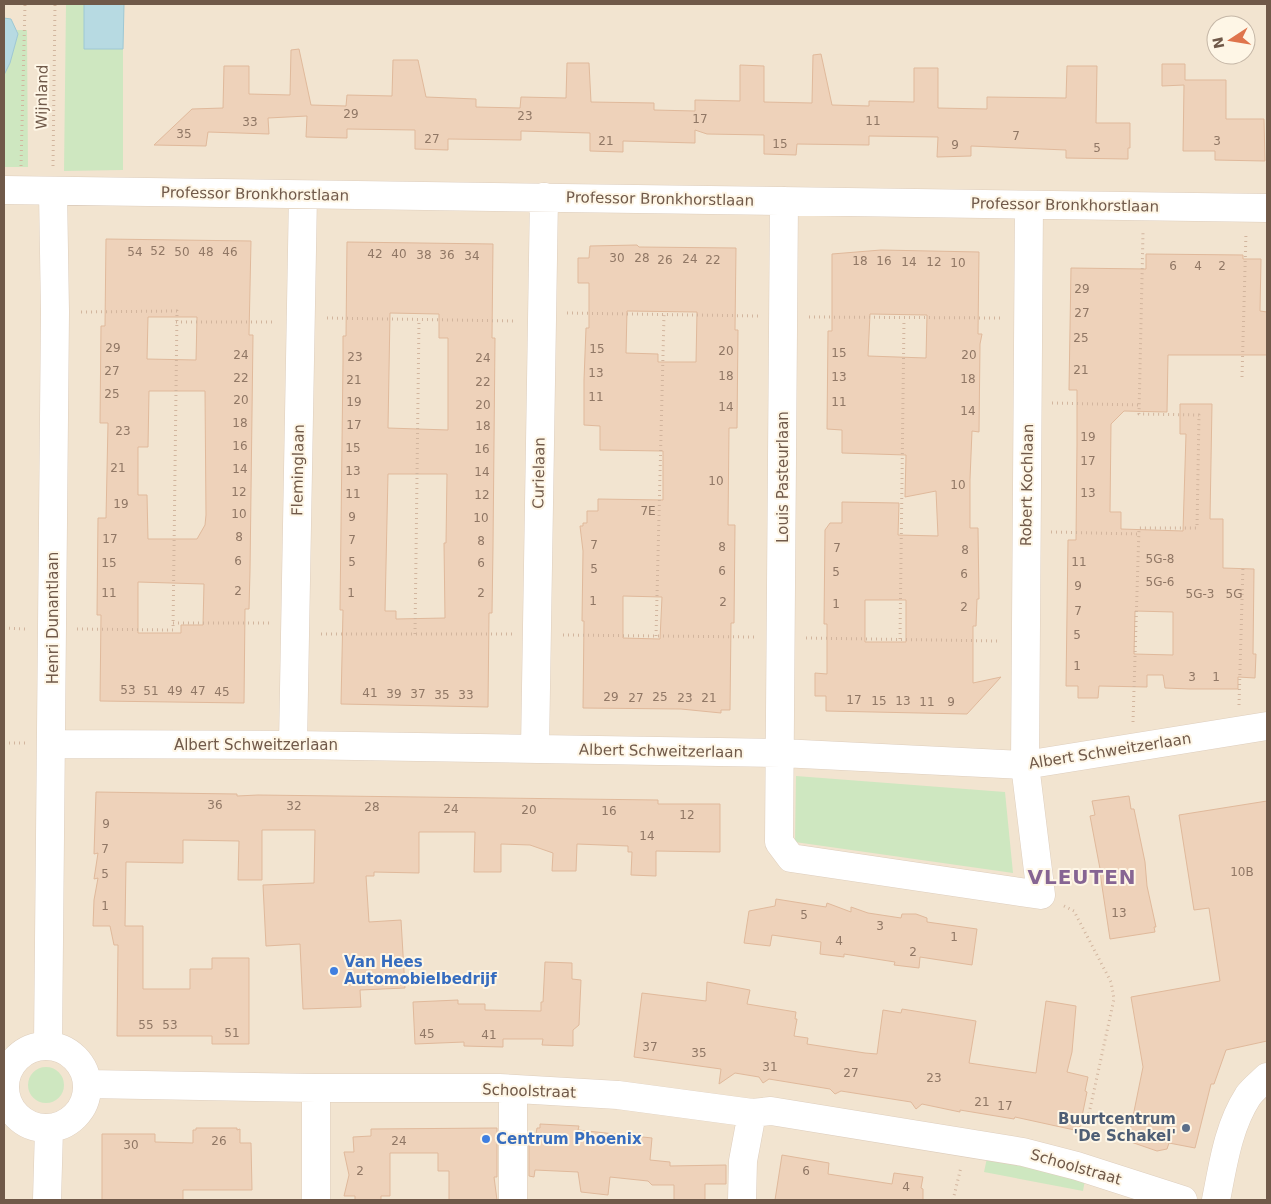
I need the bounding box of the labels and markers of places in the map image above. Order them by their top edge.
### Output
place label: Van Hees Automobielbedrijf [344,953,497,988]
marker: Van Hees Automobielbedrijf [328,965,340,977]
place label: Buurtcentrum 'De Schakel' [1058,1110,1176,1145]
marker: Buurtcentrum 'De Schakel' [1180,1122,1192,1134]
place label: Centrum Phoenix [496,1130,642,1148]
marker: Centrum Phoenix [480,1133,492,1145]

